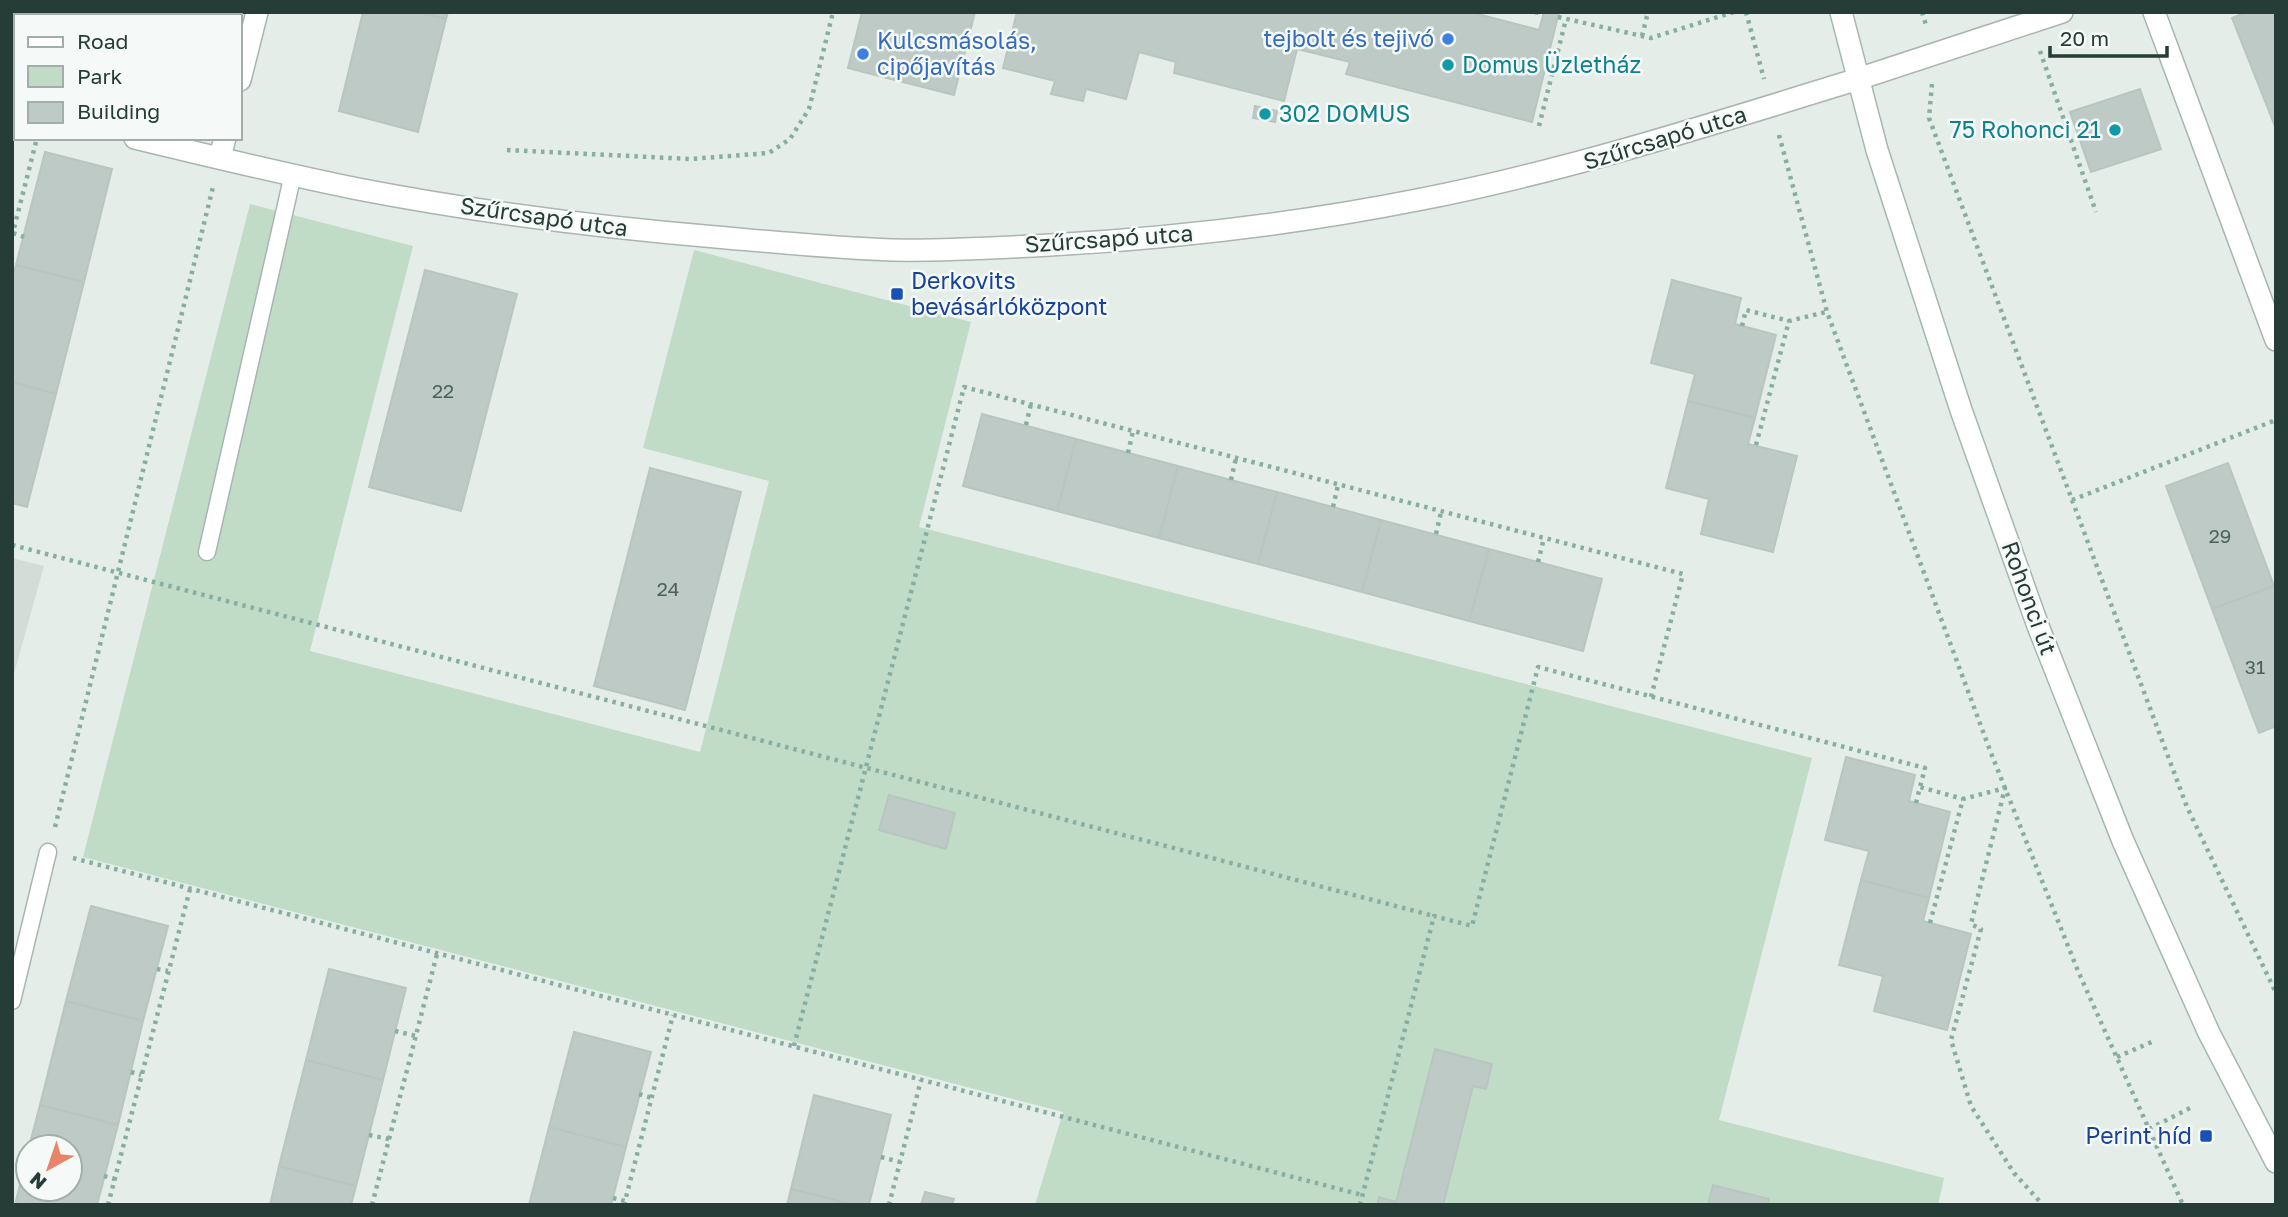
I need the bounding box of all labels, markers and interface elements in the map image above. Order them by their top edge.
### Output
legend [14,14,242,140]
scale bar [2050,14,2167,58]
place label: tejbolt és tejivó [1263,24,1434,52]
text: 20 m [2060,25,2109,51]
place label: Kulcsmásolás, cipőjavítás [877,26,1037,80]
text: Road [77,28,128,54]
marker: tejbolt és tejivó [1440,31,1456,47]
marker: Kulcsmásolás, cipőjavítás [855,46,871,62]
place label: Domus Üzletház [1462,50,1641,78]
marker: Domus Üzletház [1440,57,1456,73]
text: Park [77,63,123,89]
text: Building [77,98,160,124]
place label: 302 DOMUS [1279,99,1410,127]
street label: Szűrcsapó utca [1580,99,1750,175]
marker: 302 DOMUS [1257,106,1273,122]
place label: 75 Rohonci 21 [1949,115,2101,143]
marker: 75 Rohonci 21 [2107,122,2123,138]
street label: Szűrcsapó utca [459,190,630,242]
street label: Szűrcsapó utca [1024,218,1194,258]
place label: Derkovits bevásárlóközpont [911,266,1107,320]
marker: Derkovits bevásárlóközpont [889,286,905,302]
house number: 22 [432,379,454,402]
house number: 29 [2209,524,2231,547]
street label: Rohonci út [1996,537,2063,658]
house number: 24 [657,577,679,600]
house number: 31 [2245,655,2265,678]
place label: Perint híd [2085,1121,2192,1149]
marker: Perint híd [2198,1128,2214,1144]
north arrow [14,1133,84,1203]
text: N [25,1168,51,1195]

